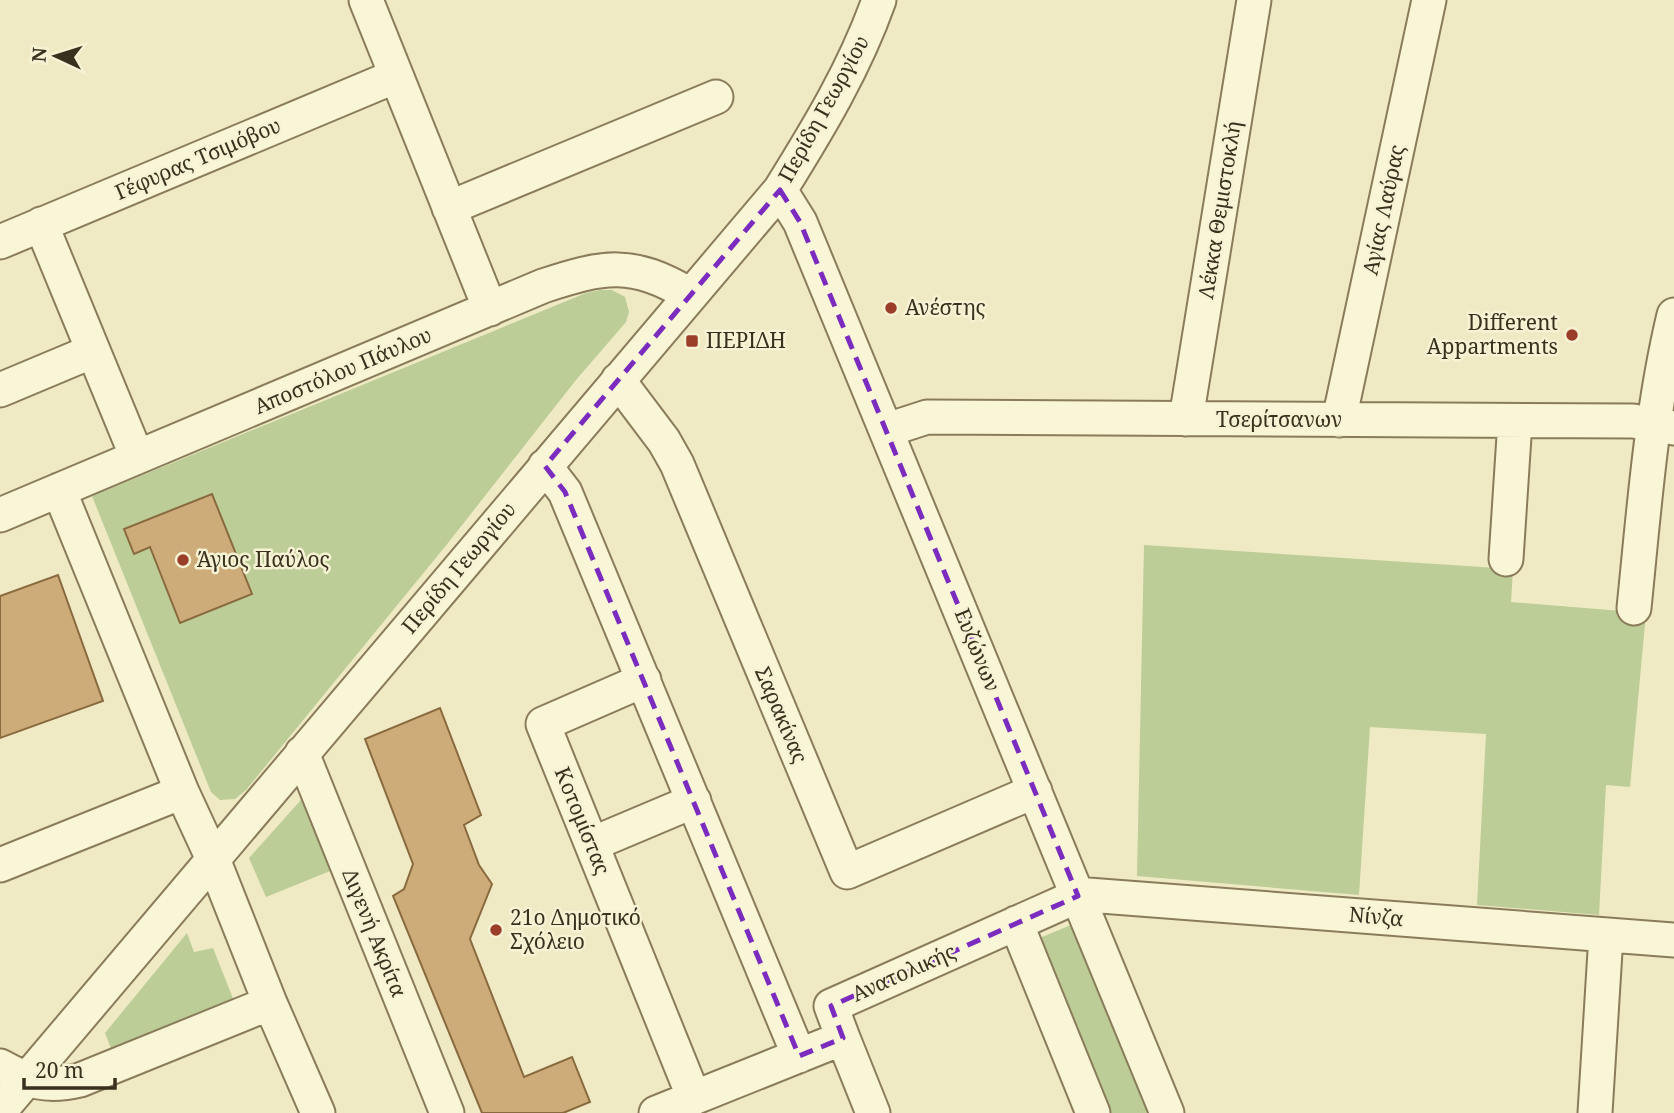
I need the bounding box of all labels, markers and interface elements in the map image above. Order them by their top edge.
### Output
north arrow [21,21,91,91]
street label: Περίδη Γεωργίου [771,30,875,187]
text: N [26,46,53,63]
street label: Γέφυρας Τσιμόβου [110,110,285,206]
street label: Λέκκα Θεμιστοκλή [1191,119,1247,301]
street label: Αγίας Λαύρας [1356,142,1411,278]
place label: Ανέστης [905,293,986,321]
marker: Ανέστης [883,300,899,316]
place label: Different Appartments [1427,308,1558,360]
street label: Αποστόλου Πάυλου [250,320,436,420]
place label: ΠΕΡΙΔΗ [706,326,786,354]
marker: Different Appartments [1564,327,1580,343]
marker: ΠΕΡΙΔΗ [684,333,700,349]
street label: Τσερίτσανων [1216,405,1342,433]
street label: Περίδη Γεωργίου [395,496,522,639]
place label: Άγιος Παύλος [197,545,330,573]
marker: Άγιος Παύλος [175,552,191,568]
street label: Ευζώνων [949,604,1007,695]
street label: Σαρακίνας [749,662,815,767]
street label: Κοτομίστας [549,763,617,879]
street label: Διγενή Ακρίτα [336,864,414,1001]
street label: Νίνζα [1348,900,1405,932]
place label: 21ο Δημοτικό Σχόλειο [510,903,641,955]
marker: 21ο Δημοτικό Σχόλειο [488,922,504,938]
street label: Ανατολικής [847,937,960,1007]
scale bar [24,1046,116,1090]
text: 20 m [35,1056,84,1084]

